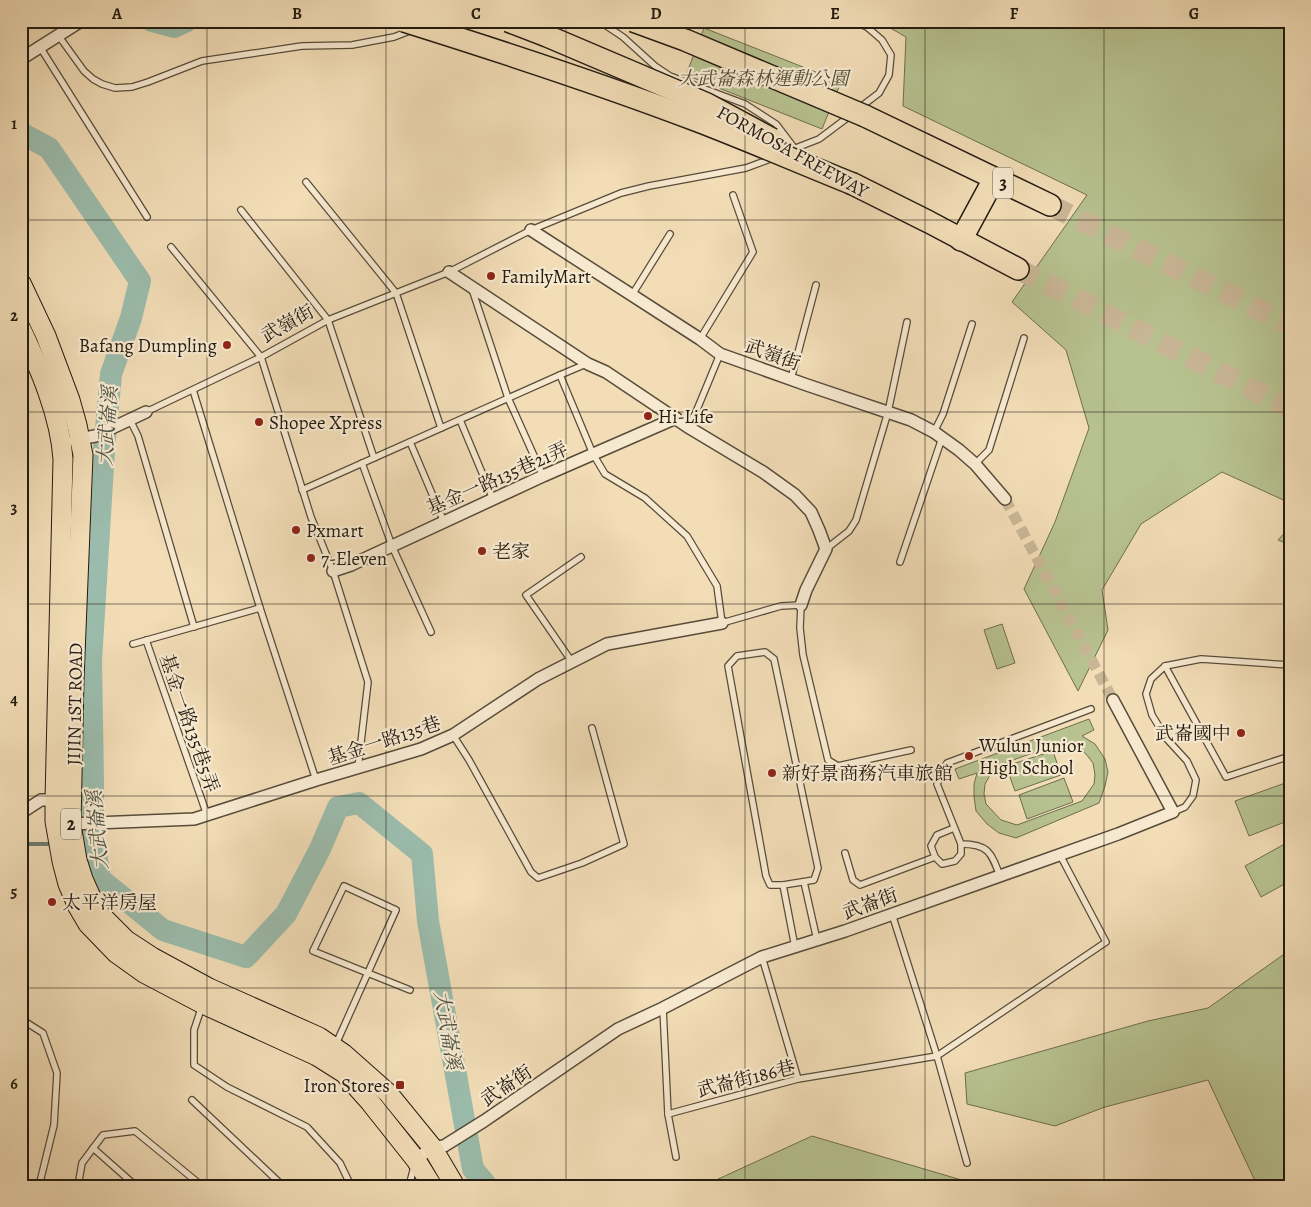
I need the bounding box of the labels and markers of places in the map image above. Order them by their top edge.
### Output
place label: FamilyMart [501,264,591,290]
marker: FamilyMart [485,270,497,282]
place label: Bafang Dumpling [79,333,217,359]
marker: Bafang Dumpling [221,339,233,351]
place label: Hi-Life [658,404,714,430]
place label: Shopee Xpress [269,410,382,436]
marker: Hi-Life [642,410,654,422]
marker: Shopee Xpress [253,416,265,428]
place label: Pxmart [306,518,364,544]
marker: Pxmart [290,524,302,536]
place label: 老家 [492,539,530,565]
marker: 老家 [476,545,488,557]
place label: 7-Eleven [321,546,387,572]
marker: 7-Eleven [305,552,317,564]
place label: 武崙國中 [1155,721,1231,747]
marker: 武崙國中 [1235,727,1247,739]
place label: Wulun Junior High School [978,733,1084,781]
marker: Wulun Junior High School [963,750,975,762]
place label: 新好景商務汽車旅館 [782,761,953,787]
marker: 新好景商務汽車旅館 [766,767,778,779]
place label: 太平洋房屋 [62,890,157,916]
marker: 太平洋房屋 [46,896,58,908]
place label: Iron Stores [304,1073,390,1099]
marker: Iron Stores [394,1079,406,1091]

